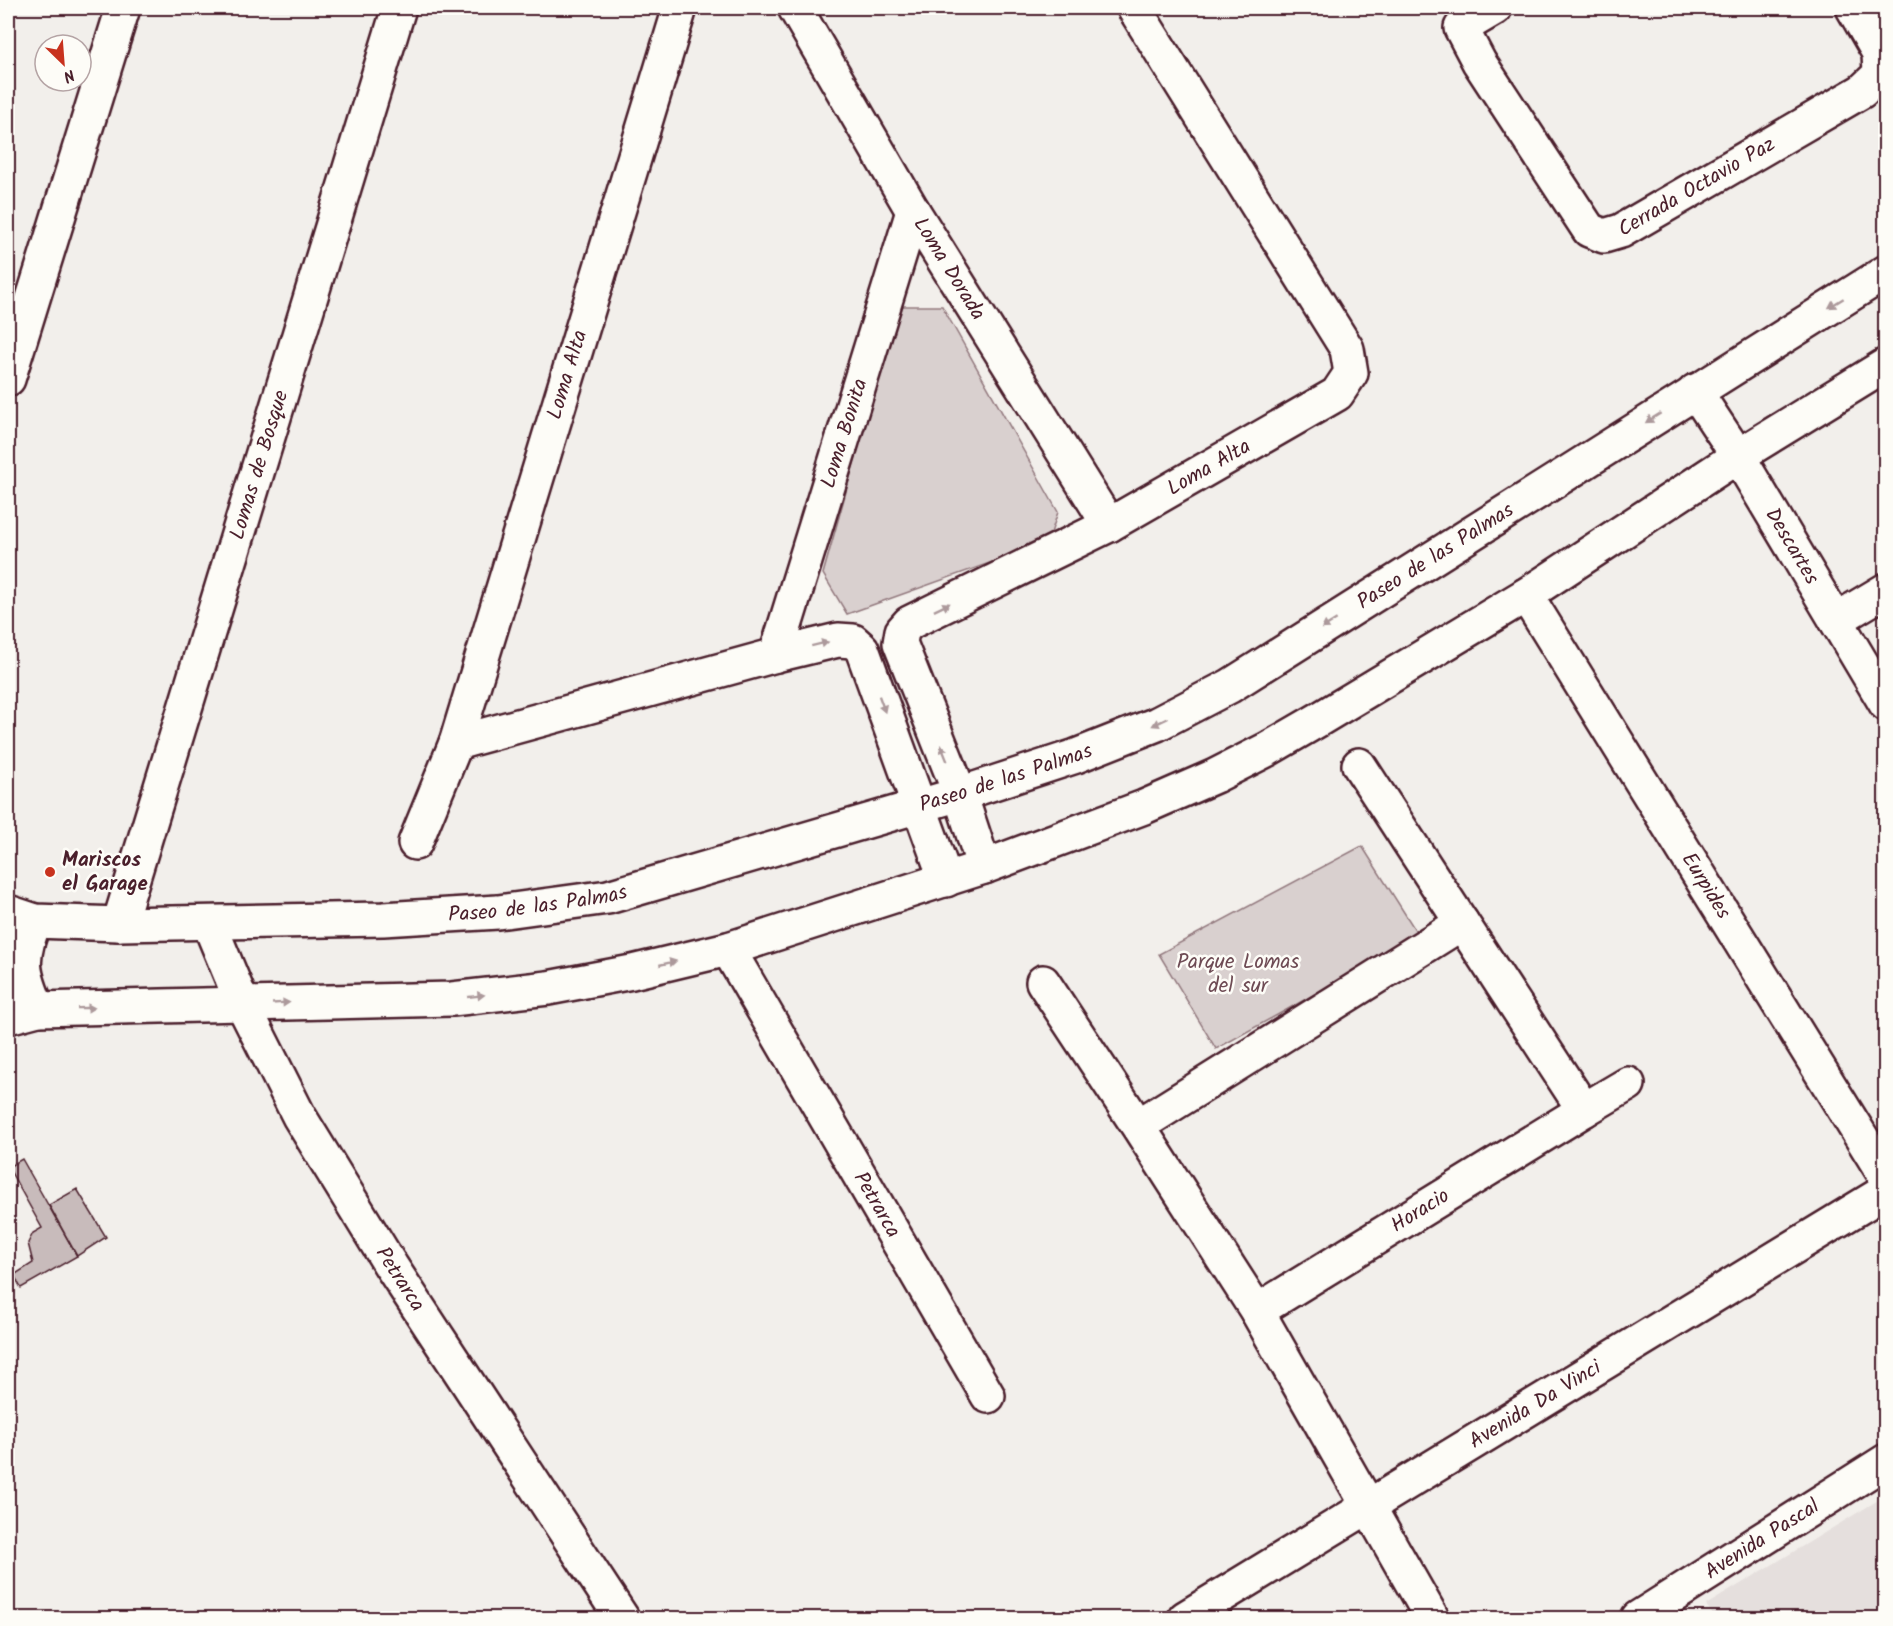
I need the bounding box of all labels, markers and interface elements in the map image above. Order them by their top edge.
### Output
north arrow [33,33,93,93]
text: N [59,62,79,89]
street label: Cerrada Octavio Paz [1612,128,1781,246]
street label: Loma Dorada [904,211,994,327]
one-way arrow [1828,298,1844,309]
street label: Loma Alta [539,326,597,424]
street label: Loma Bonita [812,374,877,492]
street label: Lomas de Bosque [221,386,298,544]
one-way arrow [1645,412,1661,423]
street label: Loma Alta [1161,430,1257,505]
street label: Paseo de las Palmas [1350,494,1521,618]
street label: Descartes [1756,501,1828,591]
one-way arrow [933,602,950,612]
one-way arrow [1321,619,1337,630]
one-way arrow [811,639,829,649]
one-way arrow [878,695,888,713]
one-way arrow [1152,717,1169,726]
street label: Paseo de las Palmas [915,735,1097,822]
one-way arrow [939,743,949,761]
place label: Mariscos el Garage [62,844,148,901]
street label: Eurpides [1673,846,1739,926]
marker: Mariscos el Garage [43,865,57,879]
street label: Paseo de las Palmas [447,876,631,932]
park label: Parque Lomas del sur [1177,946,1299,1003]
one-way arrow [658,958,677,968]
one-way arrow [466,992,485,1001]
one-way arrow [271,999,290,1008]
one-way arrow [76,1003,95,1013]
street label: Petrarca [844,1165,909,1244]
street label: Horacio [1384,1180,1456,1242]
street label: Petrarca [366,1240,433,1318]
street label: Avenida Da Vinci [1463,1351,1608,1458]
street label: Avenida Pascal [1698,1490,1826,1588]

